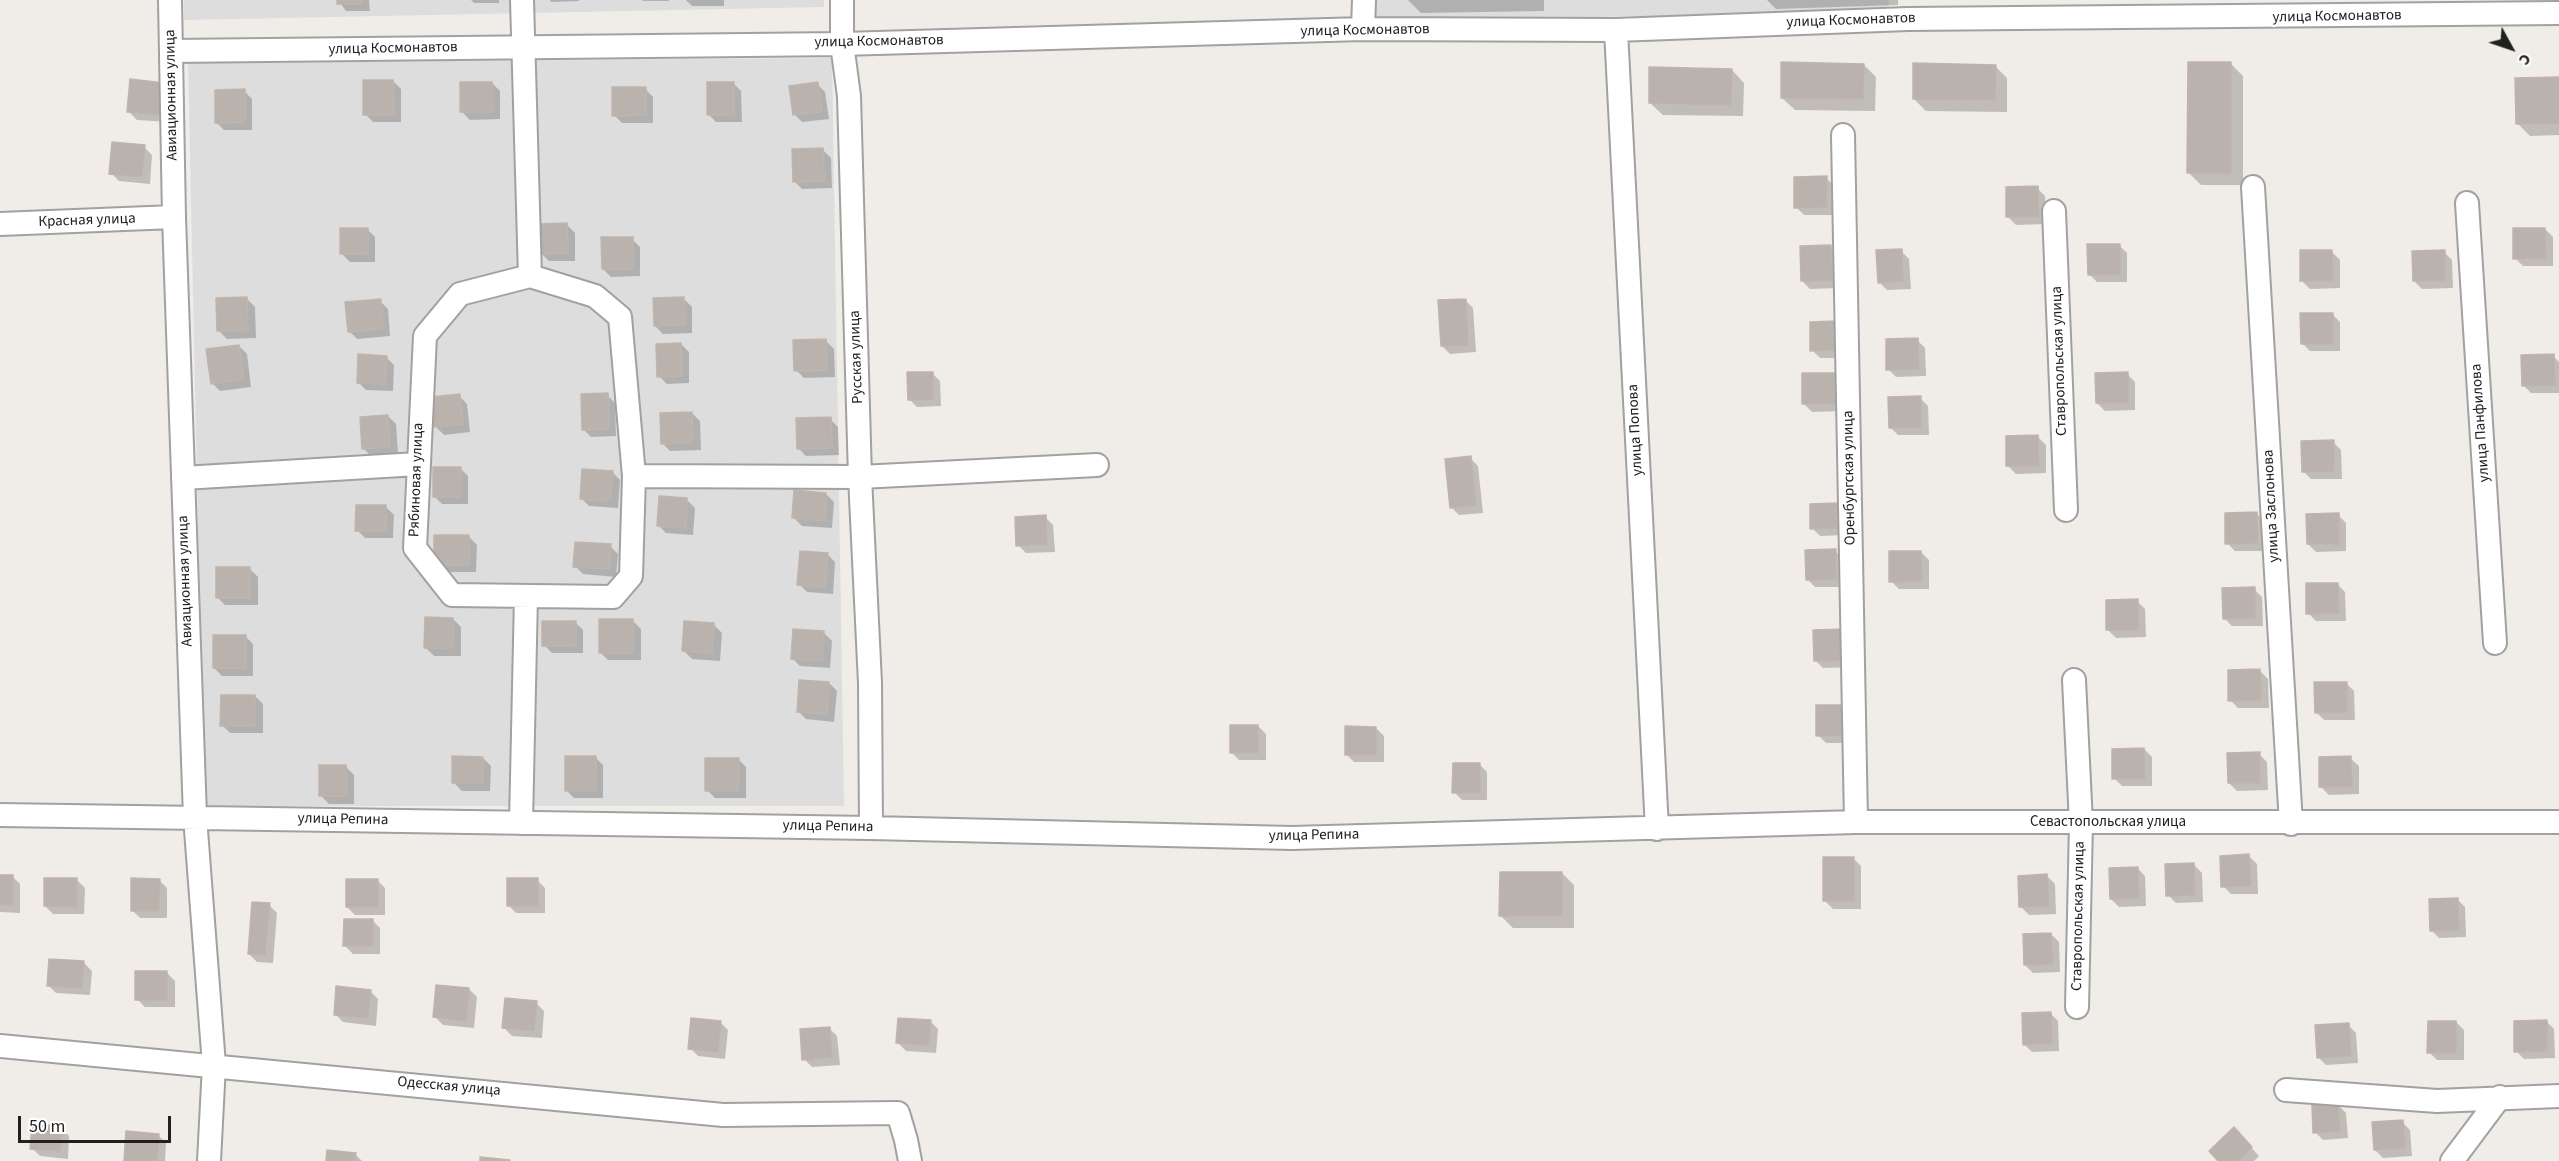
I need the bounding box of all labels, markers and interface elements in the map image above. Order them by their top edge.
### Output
street label: улица Космонавтов [2272,7,2402,27]
street label: улица Космонавтов [1786,10,1916,32]
north arrow [2481,18,2541,78]
street label: улица Космонавтов [1300,21,1430,41]
street label: Авиационная улица [162,29,182,161]
street label: улица Космонавтов [814,32,944,52]
street label: улица Космонавтов [328,39,458,59]
text: С [2513,49,2536,70]
street label: Красная улица [38,210,136,232]
street label: Ставропольская улица [2048,286,2072,436]
street label: Русская улица [846,310,868,404]
street label: улица Панфилова [2468,363,2494,483]
street label: улица Попова [1625,384,1647,476]
street label: Оренбургская улица [1840,410,1860,546]
street label: Рябиновая улица [406,423,428,537]
street label: улица Заслонова [2260,449,2284,563]
street label: Авиационная улица [175,515,197,647]
street label: улица Репина [298,810,388,830]
street label: Севастопольская улица [2030,814,2186,832]
street label: улица Репина [783,817,873,837]
street label: улица Репина [1269,826,1359,846]
street label: Ставропольская улица [2069,841,2089,991]
street label: Одесская улица [397,1074,501,1100]
scale bar [21,1104,174,1142]
text: 50 m [29,1114,65,1139]

